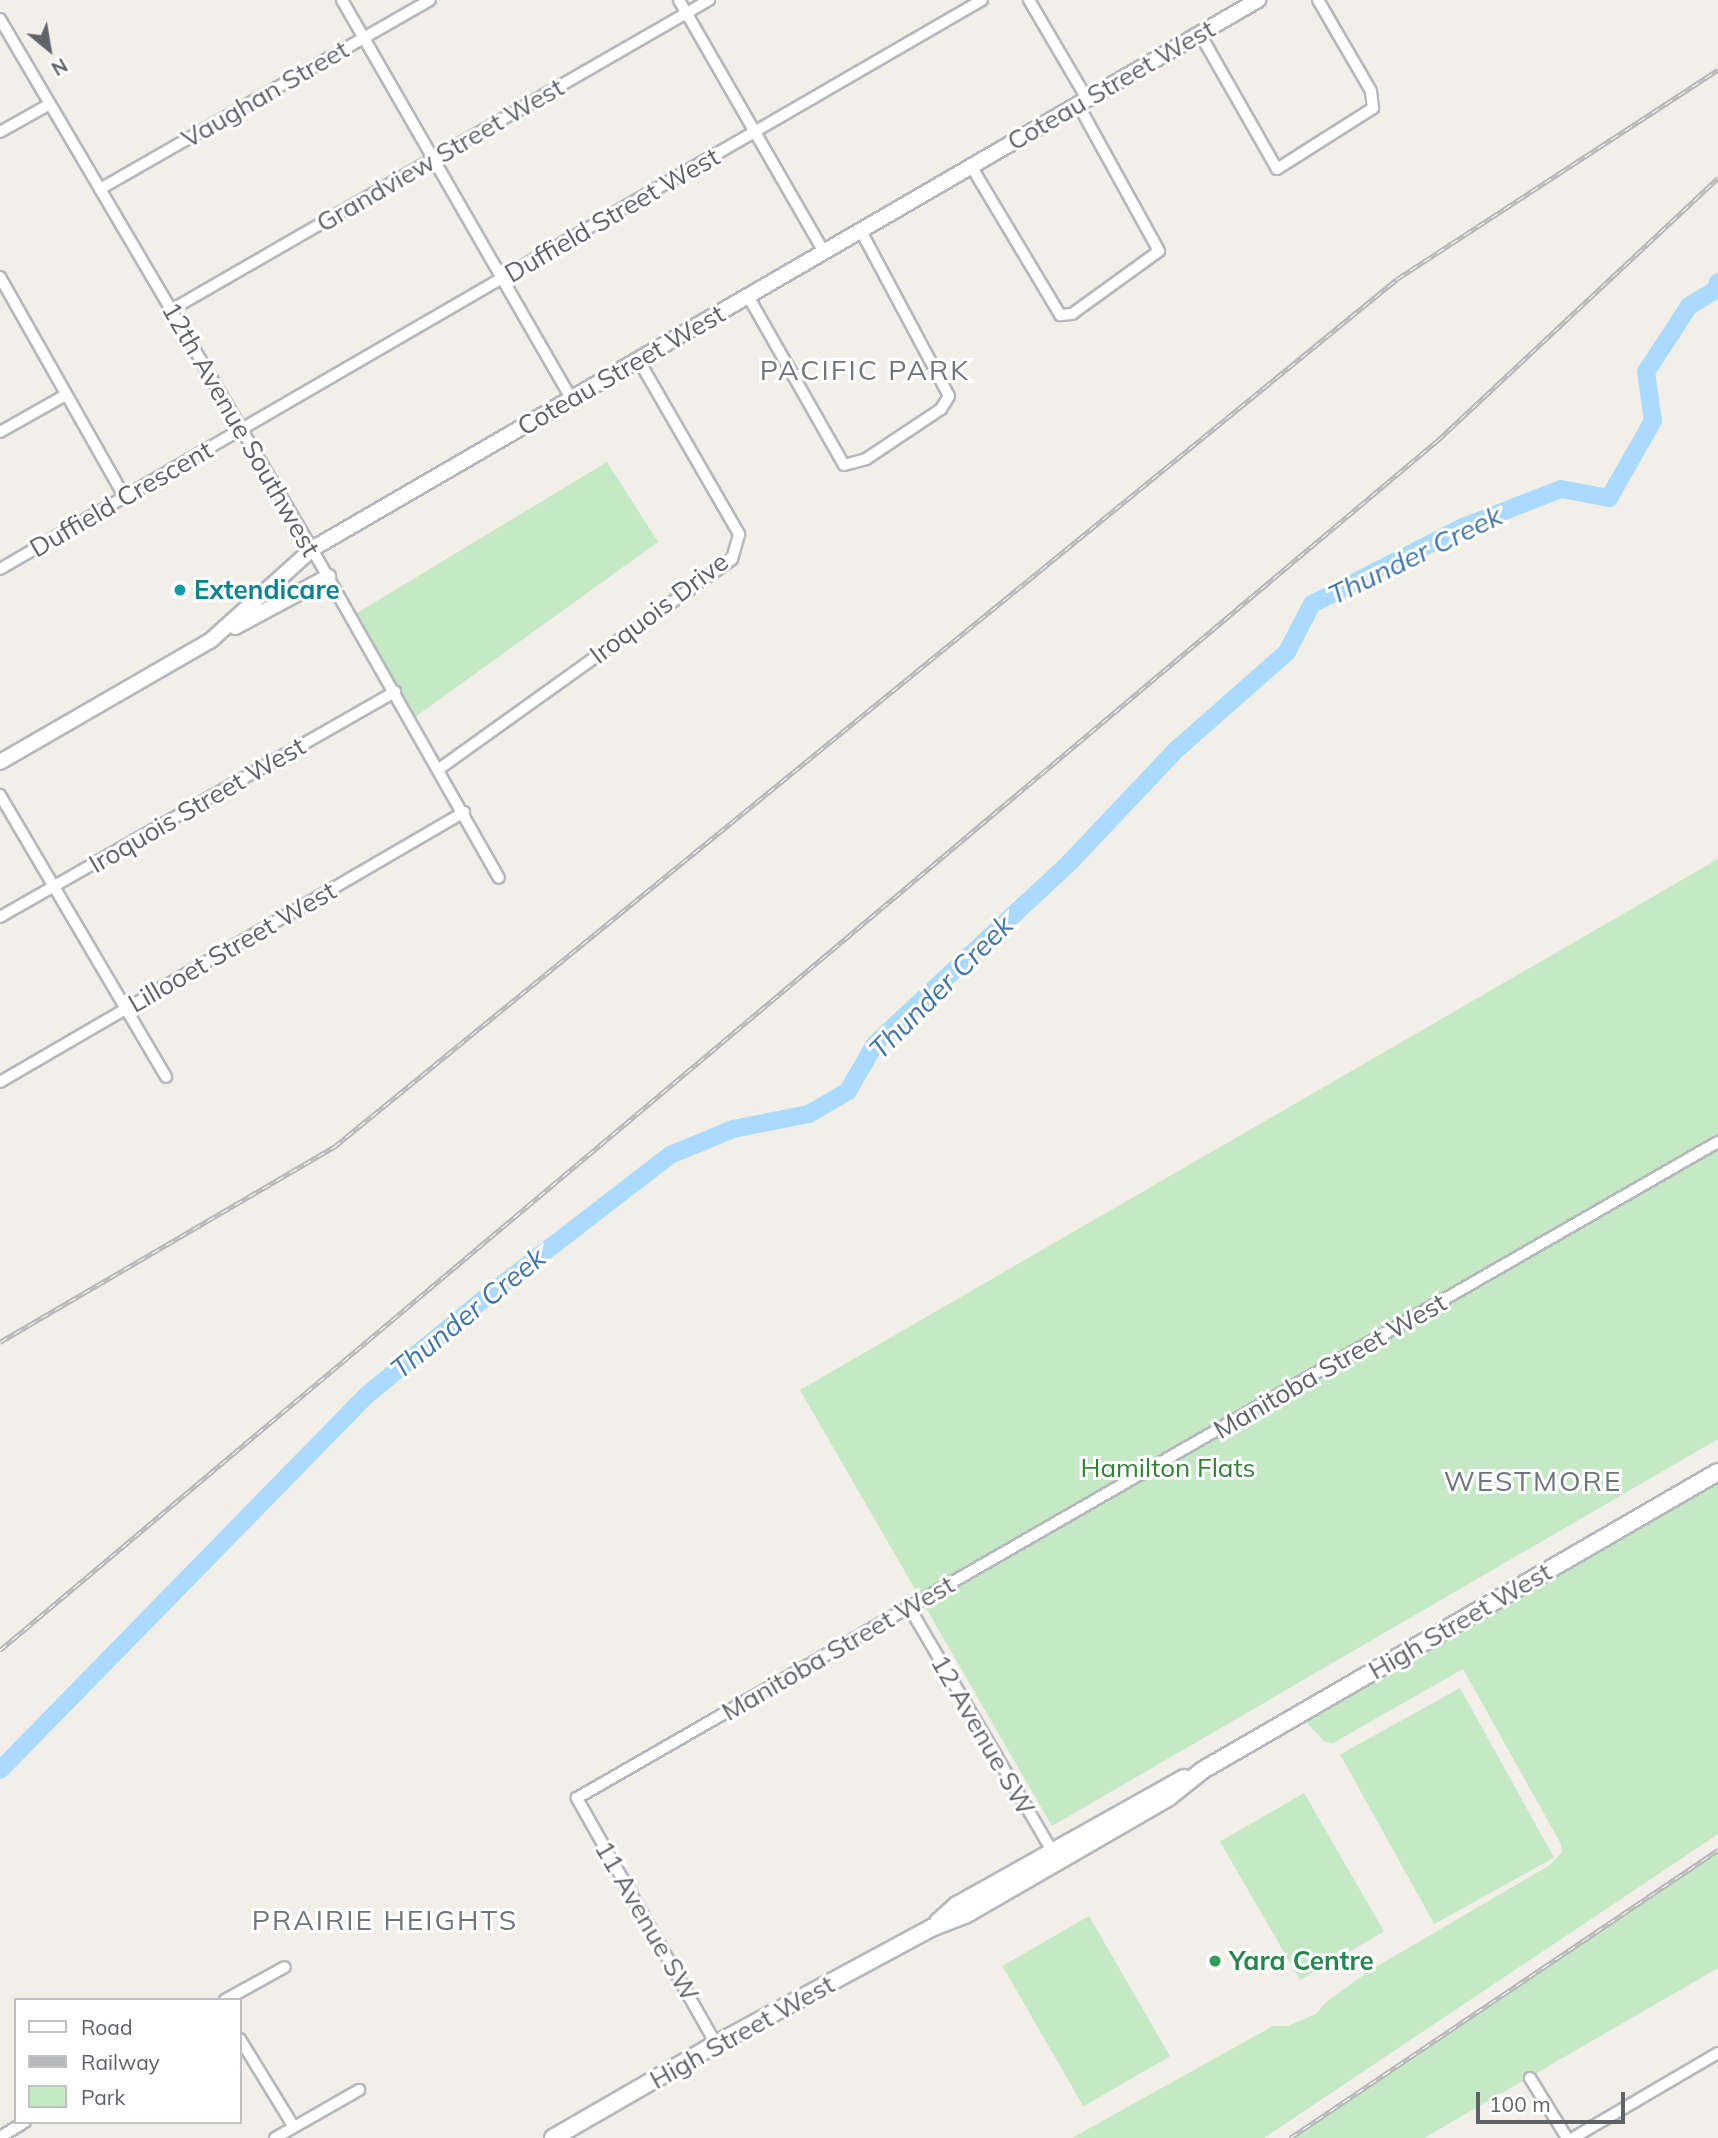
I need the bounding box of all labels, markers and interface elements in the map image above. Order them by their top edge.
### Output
street label: Coteau Street West [1002,13,1220,157]
north arrow [14,14,84,84]
street label: Vaughan Street [176,34,354,154]
text: N [47,53,72,81]
street label: Grandview Street West [311,71,569,239]
street label: Duffield Street West [499,141,725,289]
street label: 12th Avenue Southwest [155,296,327,562]
street label: Coteau Street West [512,298,730,442]
district label: PACIFIC PARK [761,353,969,387]
street label: Duffield Crescent [24,434,218,564]
water label: Thunder Creek [1323,498,1507,612]
street label: Iroquois Drive [584,546,734,670]
place label: Extendicare [194,574,340,606]
marker: Extendicare [172,582,188,598]
street label: Iroquois Street West [83,730,311,880]
street label: Lillooet Street West [123,875,341,1019]
water label: Thunder Creek [862,908,1020,1066]
water label: Thunder Creek [384,1240,552,1386]
street label: Manitoba Street West [1208,1287,1452,1445]
park label: Hamilton Flats [1081,1452,1255,1484]
district label: WESTMORE [1445,1464,1621,1498]
street label: High Street West [1363,1556,1557,1686]
street label: Manitoba Street West [716,1569,960,1727]
street label: 12 Avenue SW [924,1649,1042,1821]
street label: 11 Avenue SW [588,1835,706,2007]
district label: PRAIRIE HEIGHTS [254,1903,516,1937]
place label: Yara Centre [1229,1945,1374,1977]
marker: Yara Centre [1207,1953,1223,1969]
street label: High Street West [644,1968,840,2096]
legend [14,1998,242,2124]
text: Road [81,2014,132,2040]
text: Railway [81,2049,160,2075]
scale bar [1480,2078,1629,2122]
text: Park [81,2084,125,2110]
text: 100 m [1489,2091,1551,2117]

